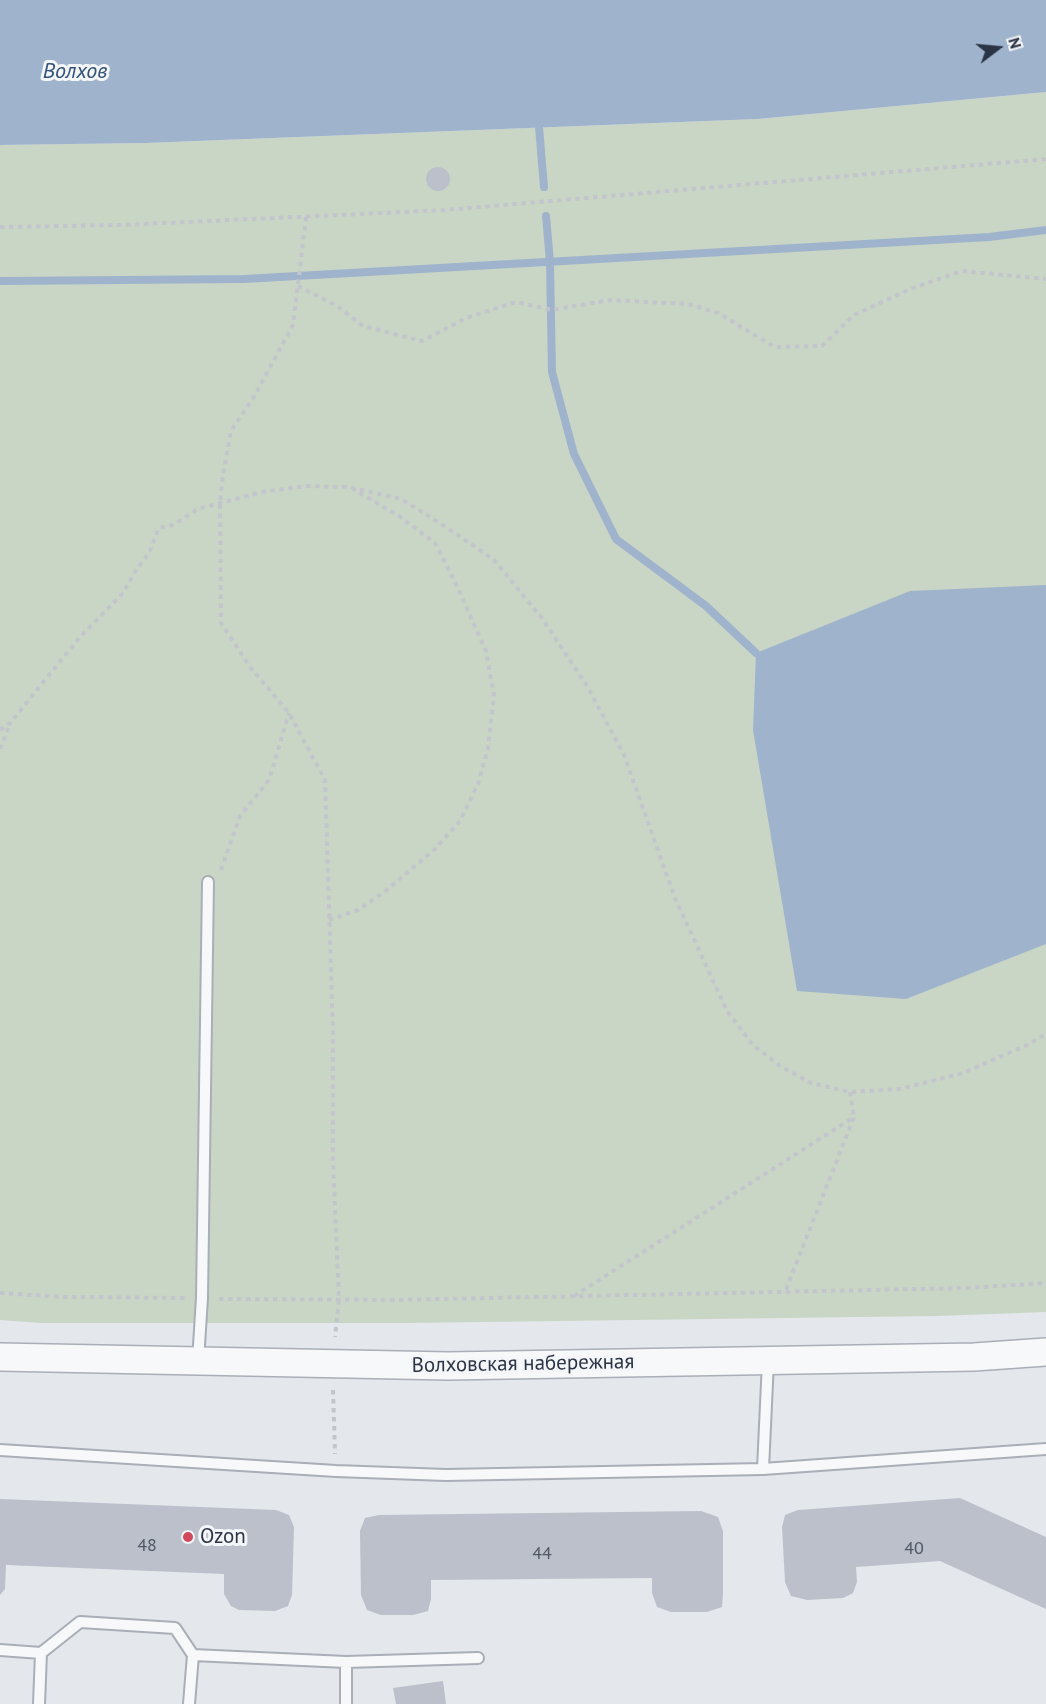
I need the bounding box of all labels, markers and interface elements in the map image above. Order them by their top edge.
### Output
north arrow [968,18,1028,78]
text: N [1004,35,1026,51]
water label: Волхов [43,59,107,85]
street label: Волховская набережная [411,1349,635,1379]
place label: Ozon [200,1524,246,1550]
marker: Ozon [181,1530,195,1544]
house number: 48 [137,1535,157,1557]
house number: 40 [904,1538,924,1560]
house number: 44 [532,1543,552,1565]

